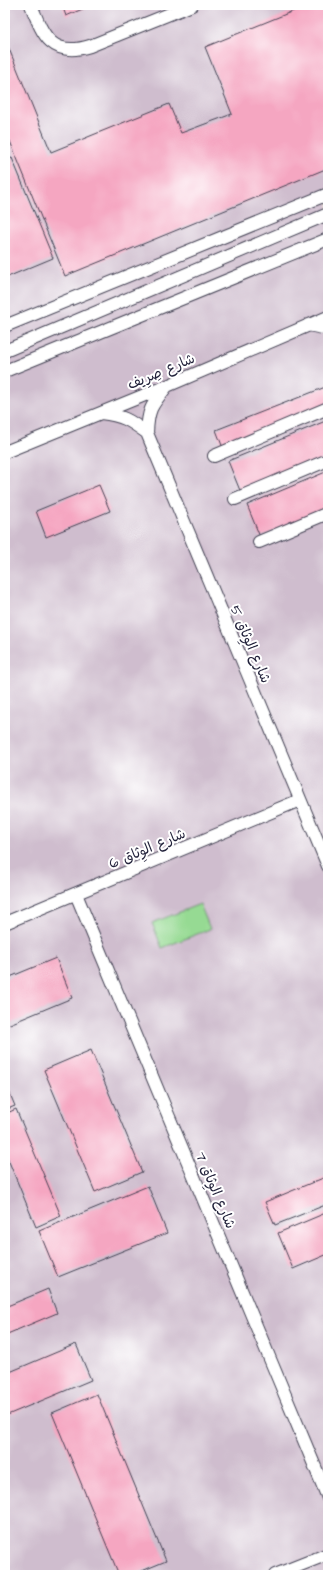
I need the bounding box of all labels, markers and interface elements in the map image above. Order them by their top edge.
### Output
street label: شارع صِرِيف [125,349,198,395]
street label: شارع الوِثاق 5 [224,602,275,687]
street label: شارع الوِثاق 6 [106,824,189,875]
street label: شارع الوِثاق 7 [189,1149,240,1232]

